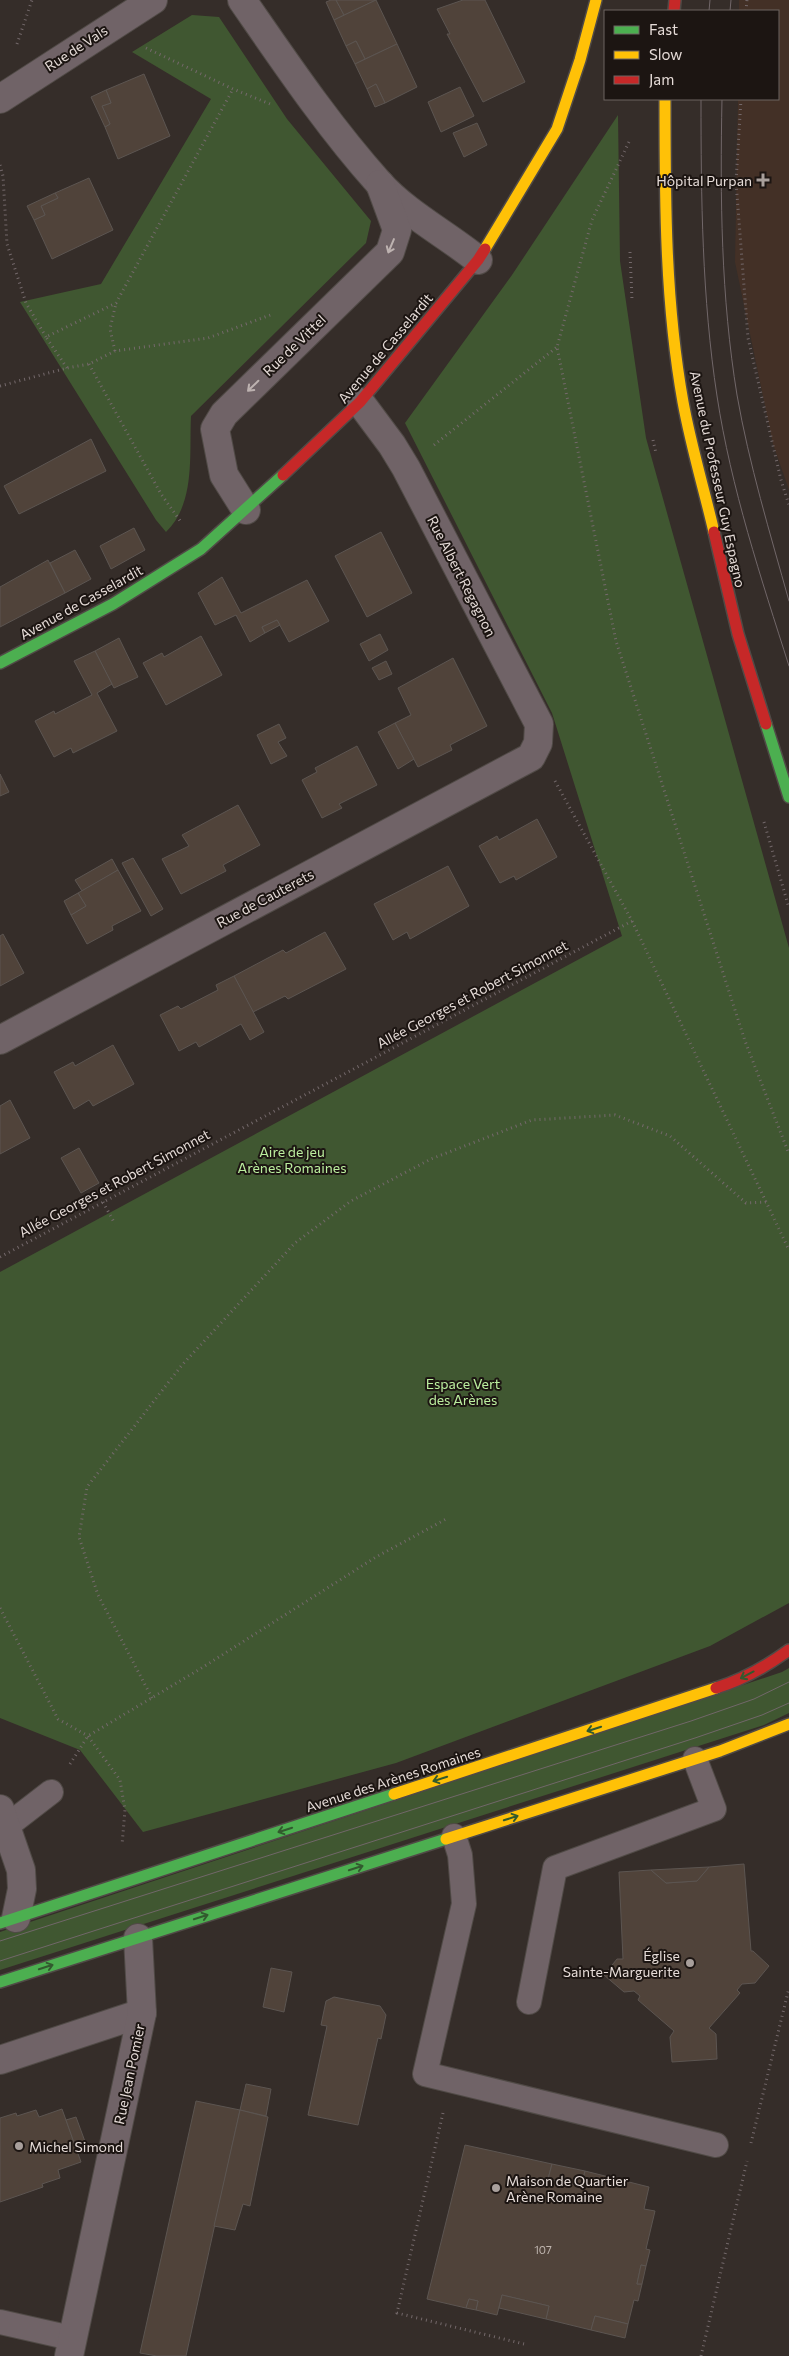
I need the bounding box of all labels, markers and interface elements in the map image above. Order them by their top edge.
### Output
legend [604,10,779,100]
text: Fast [649,20,678,38]
street label: Rue de Vals [41,21,111,75]
text: Slow [649,45,682,63]
text: Jam [649,70,674,88]
place label: Hôpital Purpan [656,172,752,189]
marker: Hôpital Purpan [756,173,770,187]
one-way arrow [385,238,395,253]
street label: Avenue de Casselardit [334,289,436,406]
street label: Rue de Vittel [259,311,329,379]
street label: Avenue du Professeur Guy Espagno [687,369,749,589]
one-way arrow [246,380,259,392]
street label: Rue Albert Regagnon [424,513,500,639]
street label: Avenue de Casselardit [16,561,146,643]
street label: Rue de Cauterets [213,865,317,931]
street label: Allée Georges et Robert Simonnet [374,936,571,1052]
street label: Allée Georges et Robert Simonnet [16,1125,213,1241]
park label: Aire de jeu Arènes Romaines [237,1143,347,1176]
park label: Espace Vert des Arènes [426,1375,501,1408]
one-way arrow [740,1671,755,1680]
one-way arrow [586,1724,602,1734]
street label: Avenue des Arènes Romaines [303,1743,483,1815]
one-way arrow [432,1775,448,1785]
one-way arrow [502,1813,518,1823]
one-way arrow [278,1826,294,1835]
one-way arrow [348,1863,363,1872]
one-way arrow [193,1912,209,1922]
place label: Église Sainte-Marguerite [563,1947,680,1980]
marker: Église Sainte-Marguerite [684,1957,696,1969]
one-way arrow [38,1962,54,1971]
street label: Rue Jean Pomier [110,2022,148,2126]
place label: Michel Simond [29,2138,123,2155]
marker: Michel Simond [13,2140,25,2152]
place label: Maison de Quartier Arène Romaine [506,2172,629,2205]
marker: Maison de Quartier Arène Romaine [490,2182,502,2194]
house number: 107 [534,2243,552,2256]

